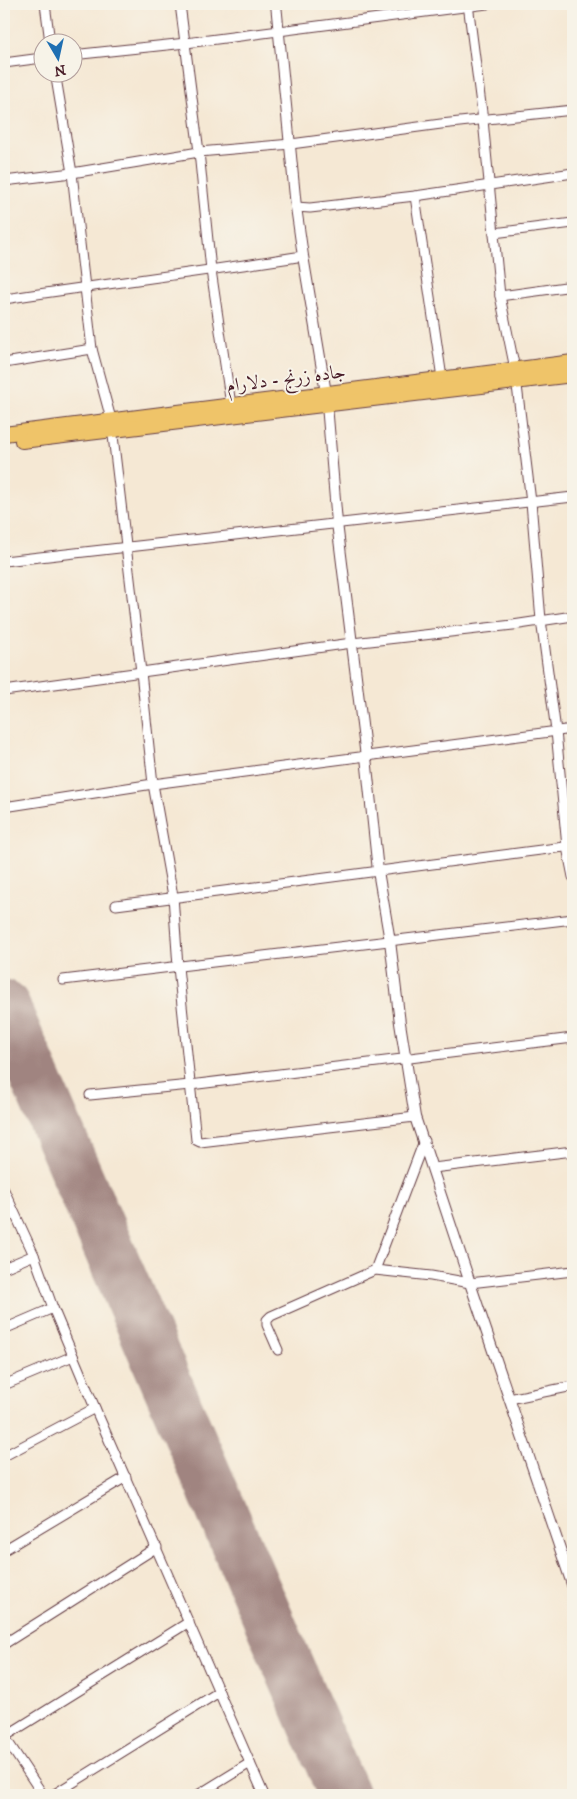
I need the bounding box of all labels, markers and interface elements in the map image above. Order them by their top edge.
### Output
north arrow [32,32,82,82]
text: N [52,60,67,80]
street label: جاده زرنج - دلارام [225,360,347,402]

